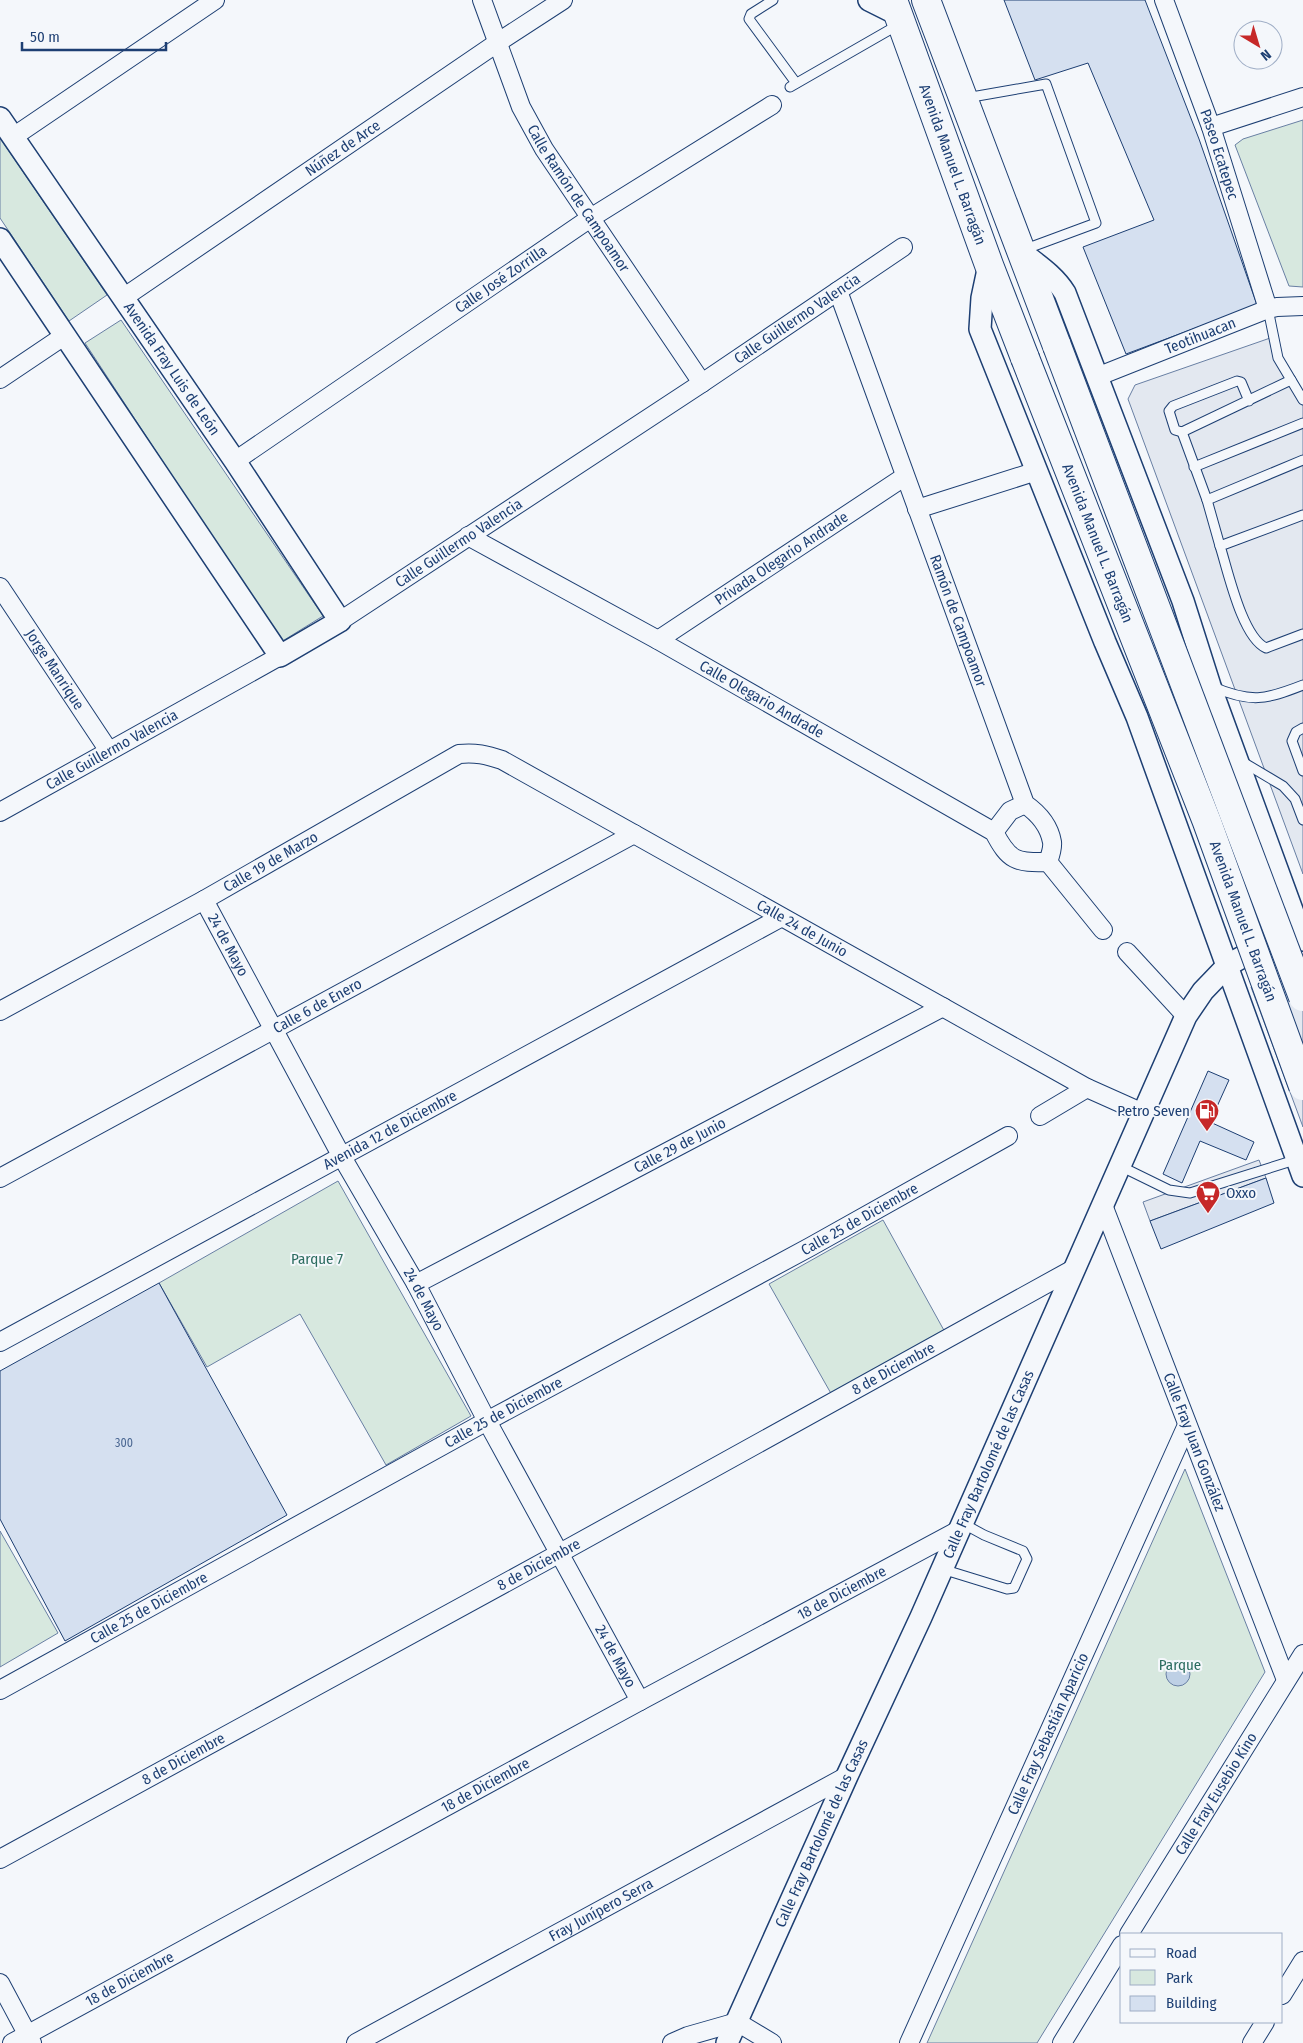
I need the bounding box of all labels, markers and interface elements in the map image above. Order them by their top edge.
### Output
scale bar [22,20,166,52]
north arrow [1233,20,1283,70]
text: 50 m [30,28,60,46]
text: N [1257,46,1274,64]
street label: Avenida Manuel L. Barragán [915,82,990,247]
street label: Paseo Ecatepec [1196,107,1242,202]
street label: Núñez de Arce [302,116,384,180]
street label: Calle Ramón de Campoamor [523,122,634,276]
street label: Calle José Zorrilla [452,242,550,317]
street label: Calle Guillermo Valencia [731,270,864,368]
street label: Avenida Fray Luis de León [120,299,224,439]
street label: Teotihuacan [1162,314,1238,358]
street label: Avenida Manuel L. Barragán [1058,461,1137,625]
street label: Calle Guillermo Valencia [392,495,526,591]
street label: Privada Olegario Andrade [711,508,851,609]
street label: Ramón de Campoamor [926,552,991,690]
street label: Jorge Manrique [22,626,88,713]
street label: Calle Olegario Andrade [696,657,827,742]
street label: Calle Guillermo Valencia [43,706,181,794]
street label: Calle 19 de Marzo [220,828,321,896]
street label: Avenida Manuel L. Barragán [1206,839,1281,1004]
street label: Calle 24 de Junio [754,896,851,961]
street label: 24 de Mayo [204,911,252,979]
street label: Calle 6 de Enero [270,974,365,1037]
street label: Avenida 12 de Diciembre [320,1086,460,1174]
fuel station icon: Petro Seven [1194,1098,1220,1132]
place label: Petro Seven [1117,1102,1190,1120]
street label: Calle 29 de Junio [631,1114,729,1177]
street label: Calle 25 de Diciembre [798,1179,921,1259]
supermarket icon: Oxxo [1195,1180,1221,1214]
place label: Oxxo [1226,1184,1256,1202]
park label: Parque 7 [291,1250,343,1268]
street label: 24 de Mayo [400,1265,448,1334]
street label: 8 de Diciembre [849,1338,938,1399]
street label: Calle Fray Bartolomé de las Casas [939,1367,1038,1561]
street label: Calle Fray Juan González [1159,1370,1229,1514]
street label: Calle 25 de Diciembre [441,1373,566,1452]
house number: 300 [115,1436,133,1450]
street label: 8 de Diciembre [494,1535,583,1595]
street label: 18 de Diciembre [794,1562,889,1624]
street label: Calle 25 de Diciembre [87,1568,211,1647]
street label: 24 de Mayo [591,1622,640,1691]
street label: Calle Fray Sebastián Aparicio [1004,1650,1092,1818]
park label: Parque [1159,1656,1201,1674]
street label: 8 de Diciembre [139,1729,228,1789]
street label: Calle Fray Eusebio Kino [1171,1729,1261,1858]
street label: Calle Fray Bartolomé de las Casas [771,1737,872,1930]
street label: 18 de Diciembre [438,1754,533,1817]
street label: Fray Junípero Serra [546,1874,656,1945]
legend [1120,1933,1283,2023]
text: Road [1166,1944,1197,1962]
street label: 18 de Diciembre [82,1948,177,2010]
text: Park [1166,1969,1193,1987]
text: Building [1166,1994,1217,2012]

